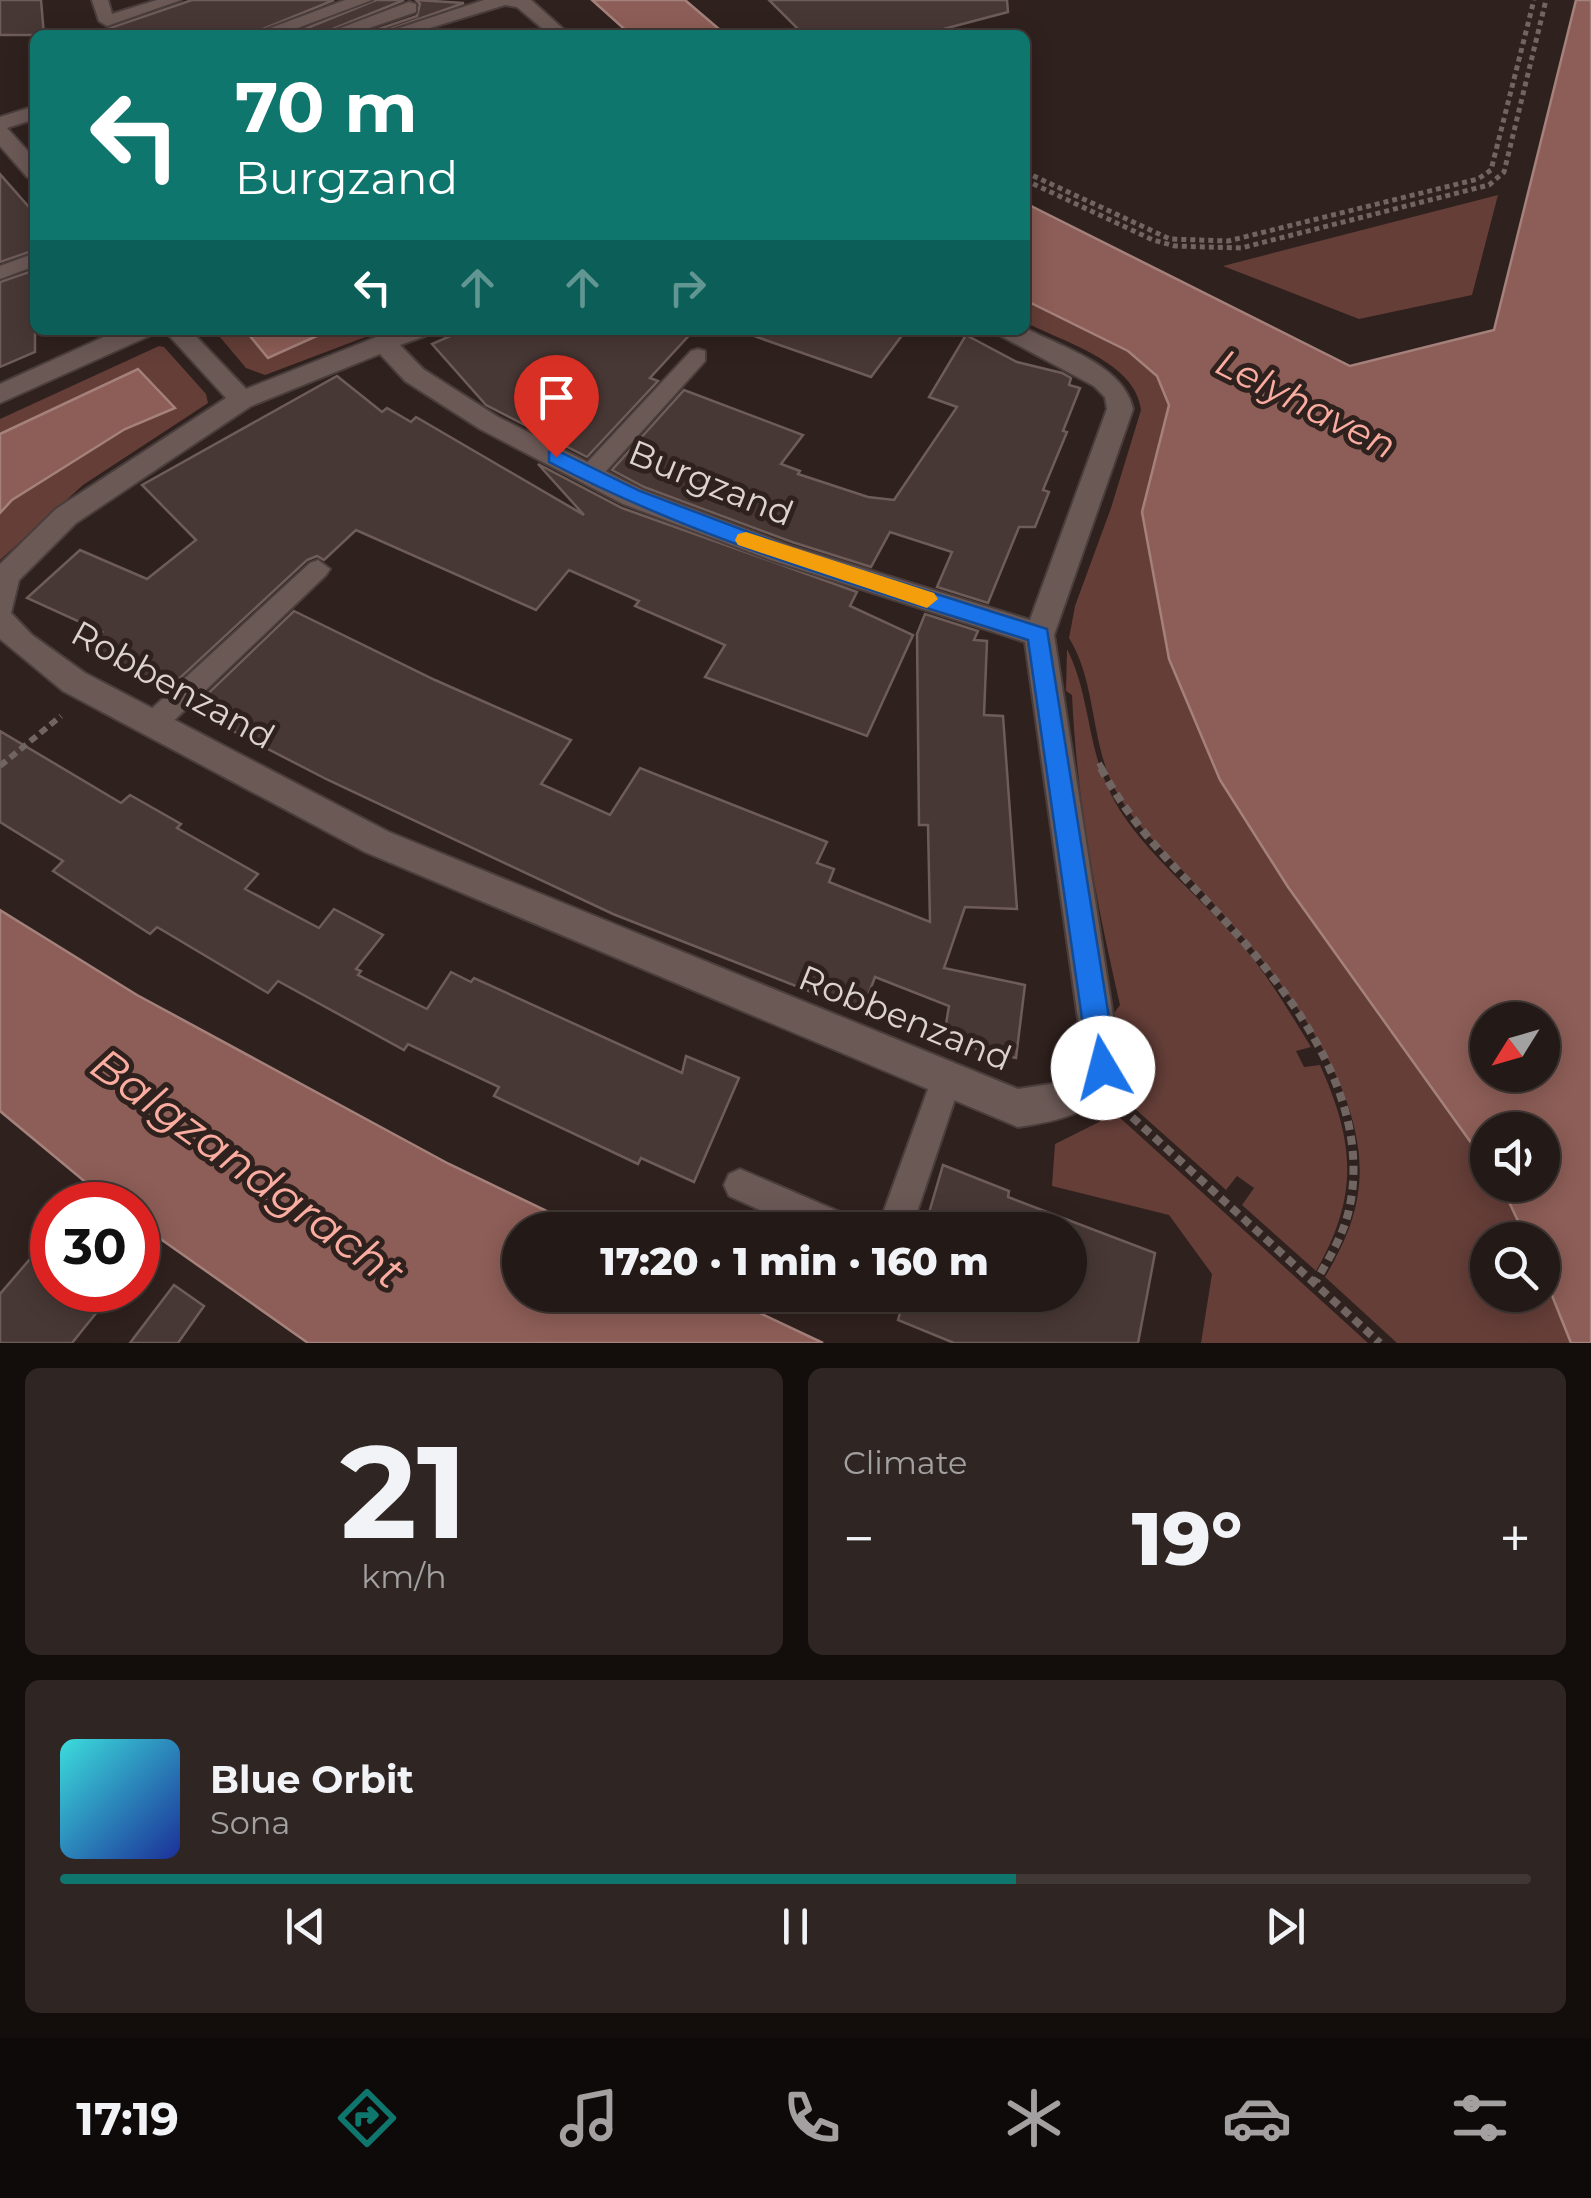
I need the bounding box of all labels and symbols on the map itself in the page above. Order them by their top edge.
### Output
water label: Lelyhaven [1208,338,1404,469]
pin [514,355,599,458]
street label: Burgzand [623,430,800,535]
street label: Robbenzand [64,611,282,758]
street label: Robbenzand [793,955,1018,1080]
north arrow [1470,1002,1560,1092]
position arrow [1051,1016,1155,1120]
water label: Balgzandgracht [81,1035,416,1300]
speed limit sign: 30 [30,1182,160,1312]

